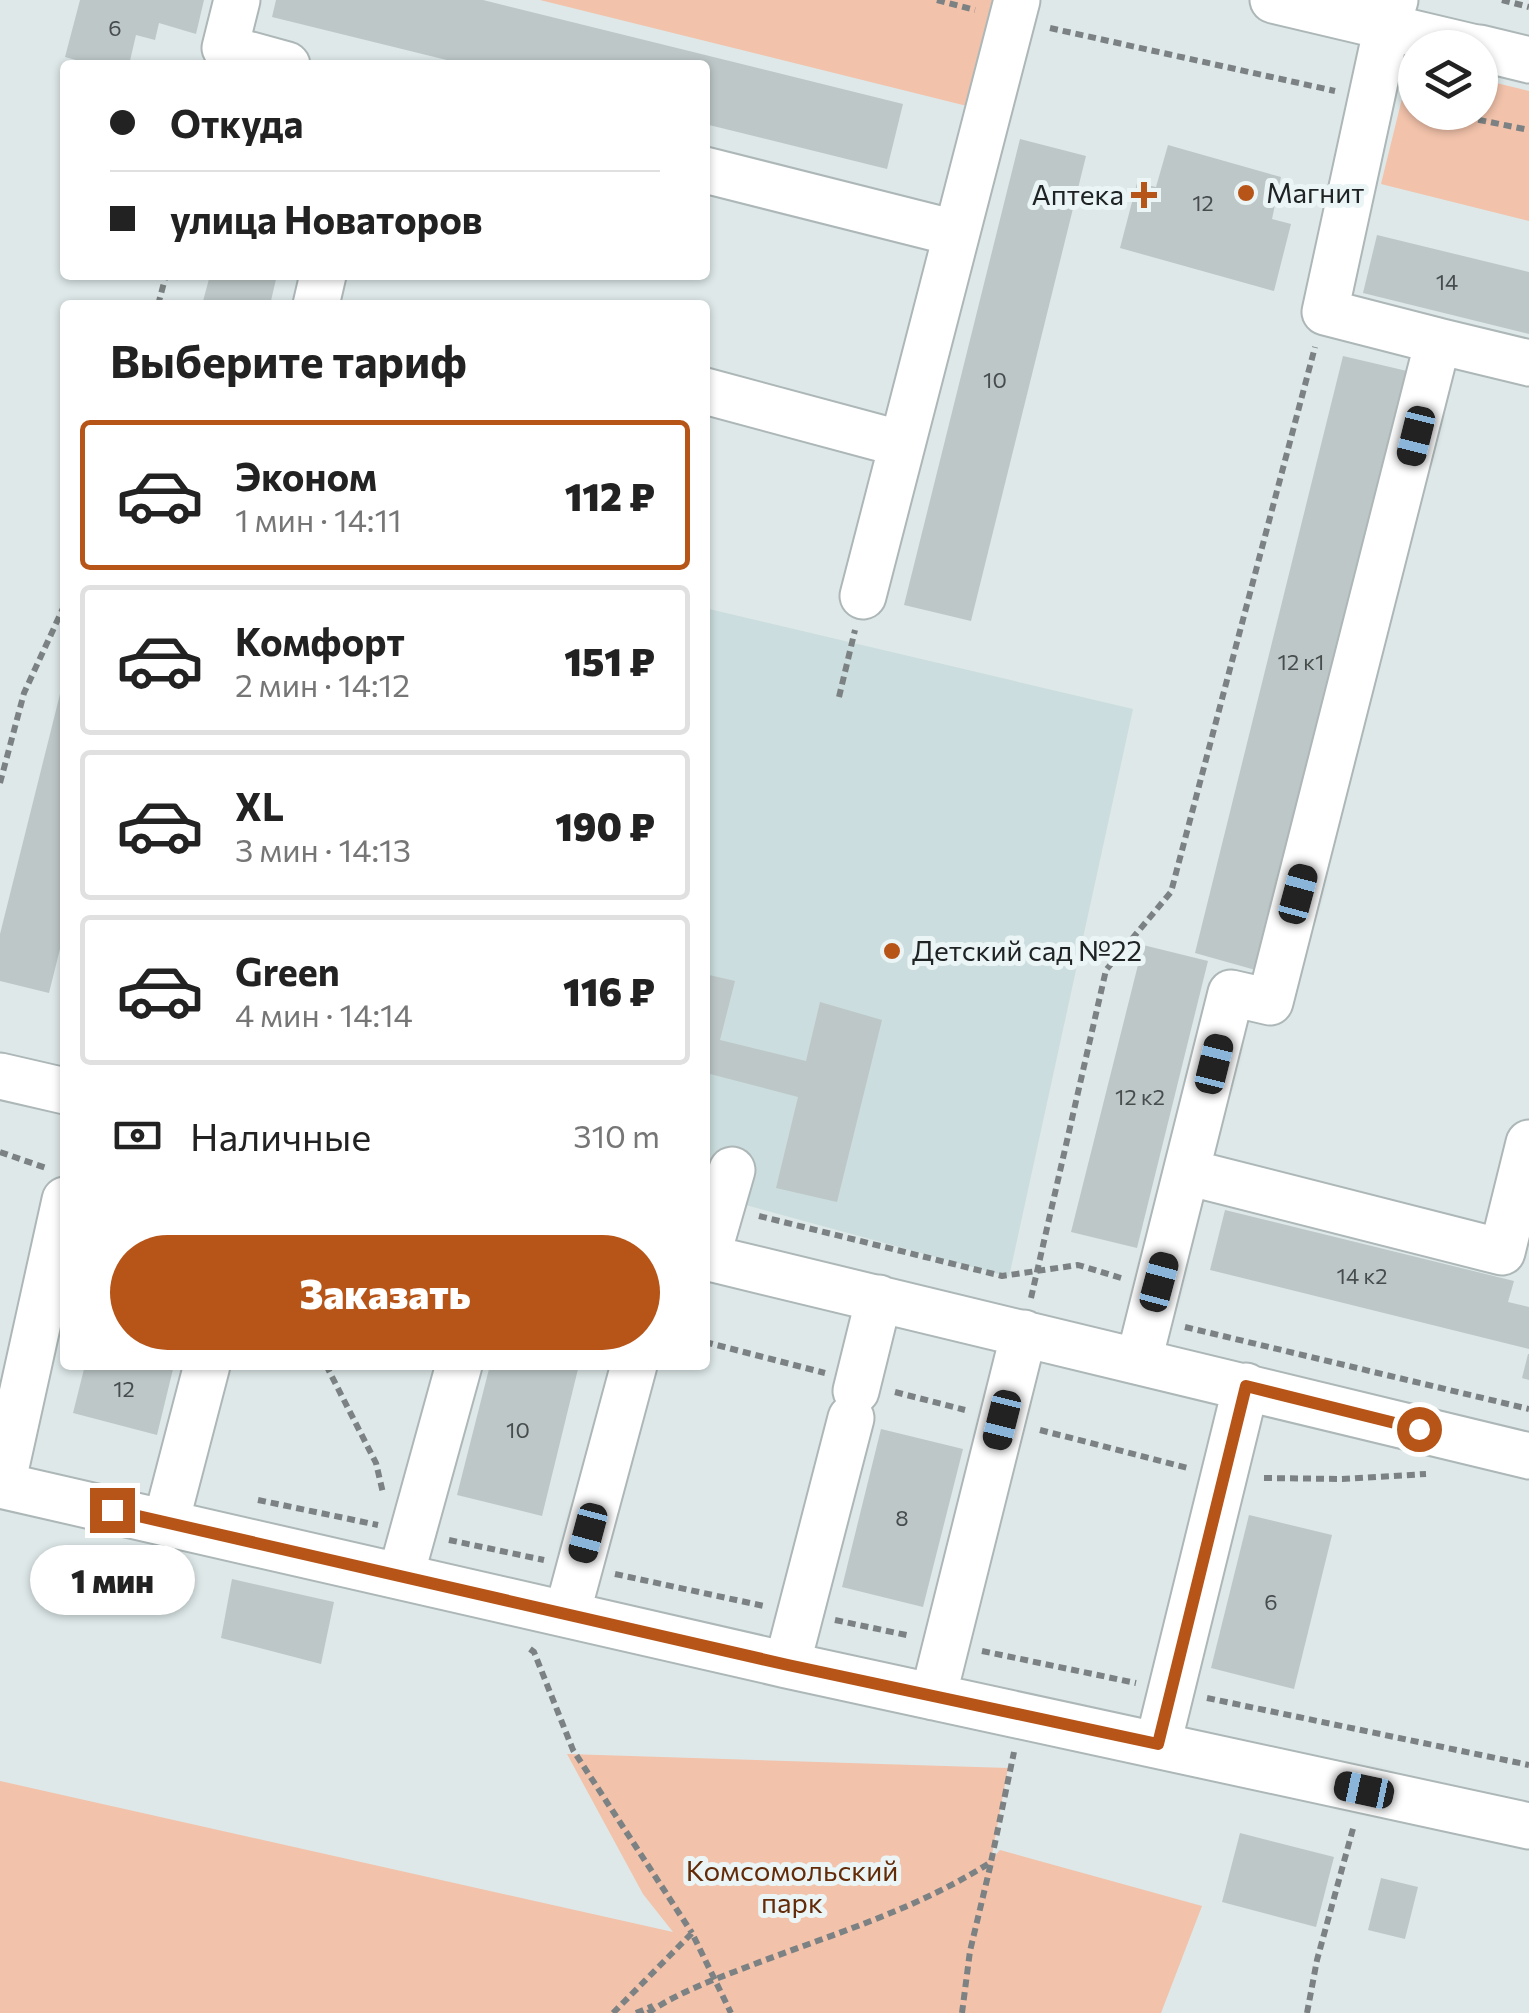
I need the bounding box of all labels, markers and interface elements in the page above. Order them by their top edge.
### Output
house number: 6 [108,14,122,41]
map controls [1398,30,1498,130]
button: layers [1398,30,1498,130]
text: Откуда [170,99,303,146]
place label: Магнит [1266,175,1365,209]
place label: Аптека [1031,177,1124,211]
marker: Магнит [1235,182,1257,204]
marker: Аптека [1133,184,1155,206]
house number: 12 [1192,189,1214,216]
text: улица Новаторов [170,195,483,242]
house number: 14 [1436,268,1458,295]
text: Выберите тариф [110,332,467,387]
house number: 10 [983,366,1007,393]
car [1394,403,1438,469]
icon: car [115,450,205,540]
text: Эконом [235,452,377,499]
text: 112 ₽ [565,472,655,519]
text: 1 мин · 14:11 [235,499,402,539]
icon: car [115,615,205,705]
text: Комфорт [235,617,405,664]
text: 151 ₽ [564,637,655,684]
house number: 12 к1 [1278,648,1325,675]
text: 2 мин · 14:12 [235,664,410,704]
icon: car [115,780,205,870]
text: XL [235,782,284,829]
text: 190 ₽ [555,802,655,849]
text: 3 мин · 14:13 [235,829,411,869]
car [1276,861,1320,927]
place label: Детский сад №22 [912,933,1142,967]
marker: Детский сад №22 [881,940,903,962]
icon: car [115,945,205,1035]
text: Green [235,947,340,994]
text: 116 ₽ [563,967,655,1014]
text: 4 мин · 14:14 [235,994,413,1034]
car [1192,1031,1236,1097]
house number: 12 к2 [1115,1083,1165,1110]
icon: cash [110,1108,165,1163]
text: Наличные [190,1112,371,1159]
text: 310 m [573,1115,660,1155]
button: Заказать [110,1235,660,1350]
car [1137,1249,1181,1315]
house number: 14 к2 [1337,1262,1387,1289]
house number: 12 [113,1375,135,1402]
car [980,1387,1024,1453]
route start [1397,1407,1442,1452]
house number: 10 [506,1416,530,1443]
route end [90,1488,135,1533]
car [566,1500,610,1566]
house number: 8 [895,1504,909,1531]
callout: 1 мин [29,1545,194,1615]
text: 1 мин [71,1560,154,1600]
house number: 6 [1264,1588,1278,1615]
car [1332,1769,1396,1811]
park label: Комсомольский парк [686,1853,898,1919]

